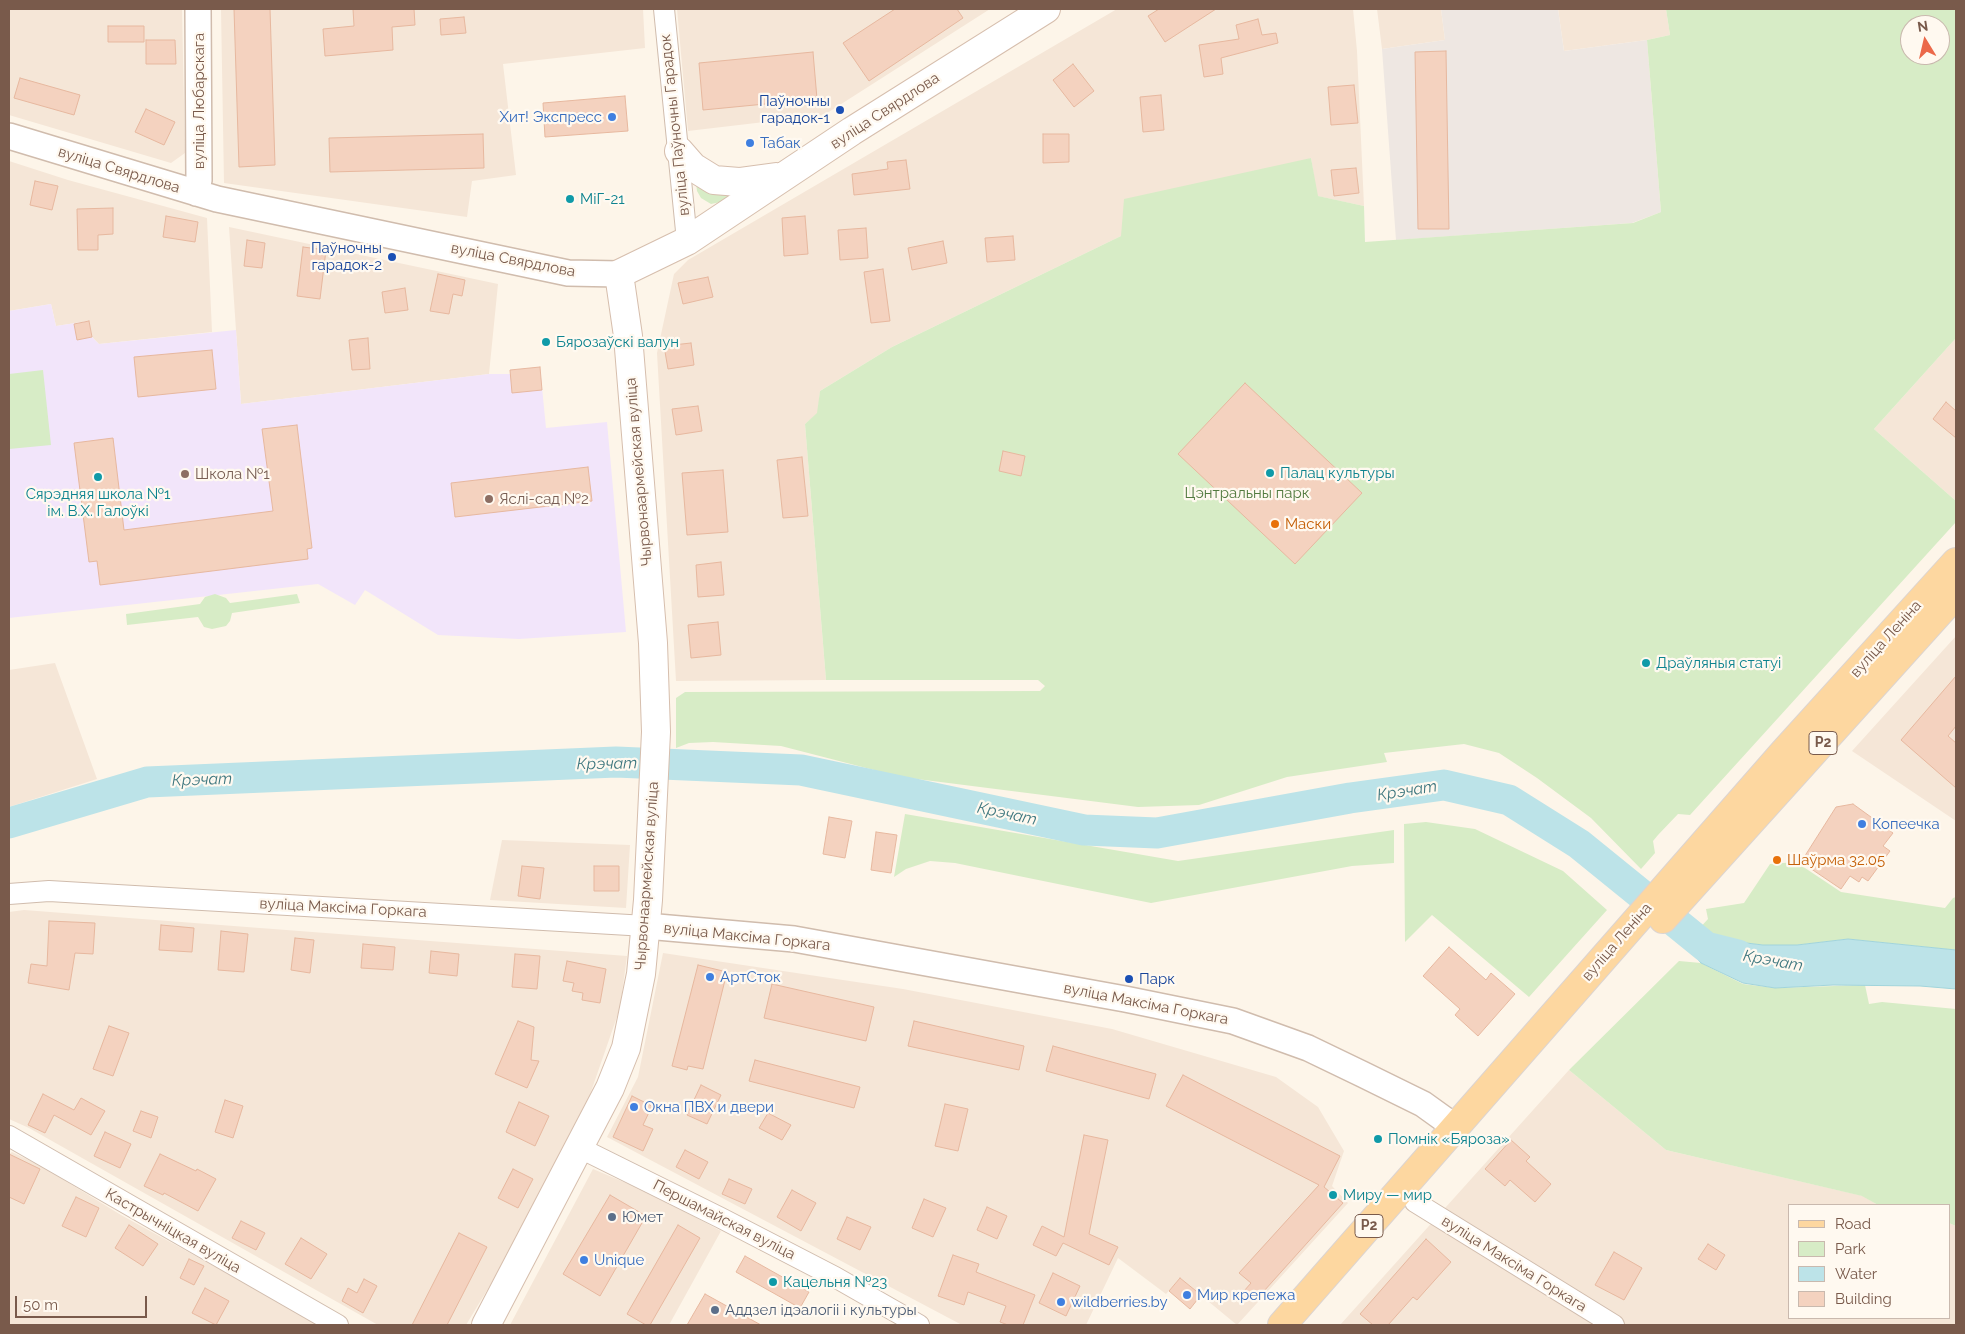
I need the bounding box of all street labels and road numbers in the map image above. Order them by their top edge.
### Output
street label: вуліца Любарскага [190,33,208,169]
street label: вуліца Паўночны Гарадок [657,33,693,217]
street label: вуліца Свярдлова [827,69,943,153]
street label: вуліца Свярдлова [56,143,182,197]
street label: вуліца Свярдлова [449,239,577,281]
street label: Чырвонаармейская вуліца [622,377,656,567]
street label: вуліца Леніна [1847,597,1925,681]
road number: Р2 [1809,731,1837,754]
street label: Чырвонаармейская вуліца [631,781,663,971]
street label: вуліца Максіма Горкага [259,895,427,921]
street label: вуліца Леніна [1578,899,1656,985]
street label: вуліца Максіма Горкага [663,919,831,955]
street label: вуліца Максіма Горкага [1062,979,1230,1029]
street label: Першамайская вуліца [650,1176,798,1264]
street label: Кастрычніцкая вуліца [102,1185,244,1277]
street label: вуліца Максіма Горкага [1438,1212,1590,1316]
road number: Р2 [1355,1214,1383,1238]

